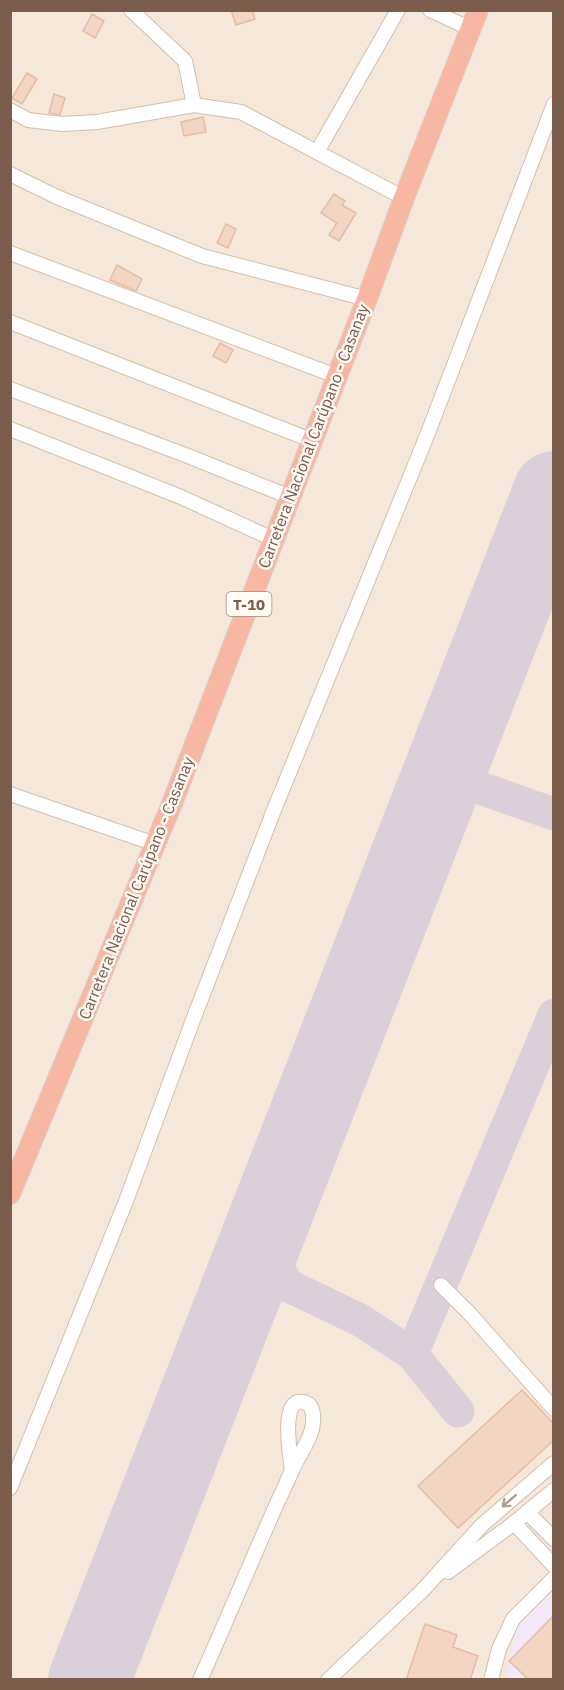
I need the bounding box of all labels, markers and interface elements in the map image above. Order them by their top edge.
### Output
street label: Carretera Nacional Carúpano - Casanay [253,301,373,571]
road number: T-10 [226,592,272,616]
street label: Carretera Nacional Carúpano - Casanay [74,754,198,1022]
one-way arrow [502,1494,517,1508]

